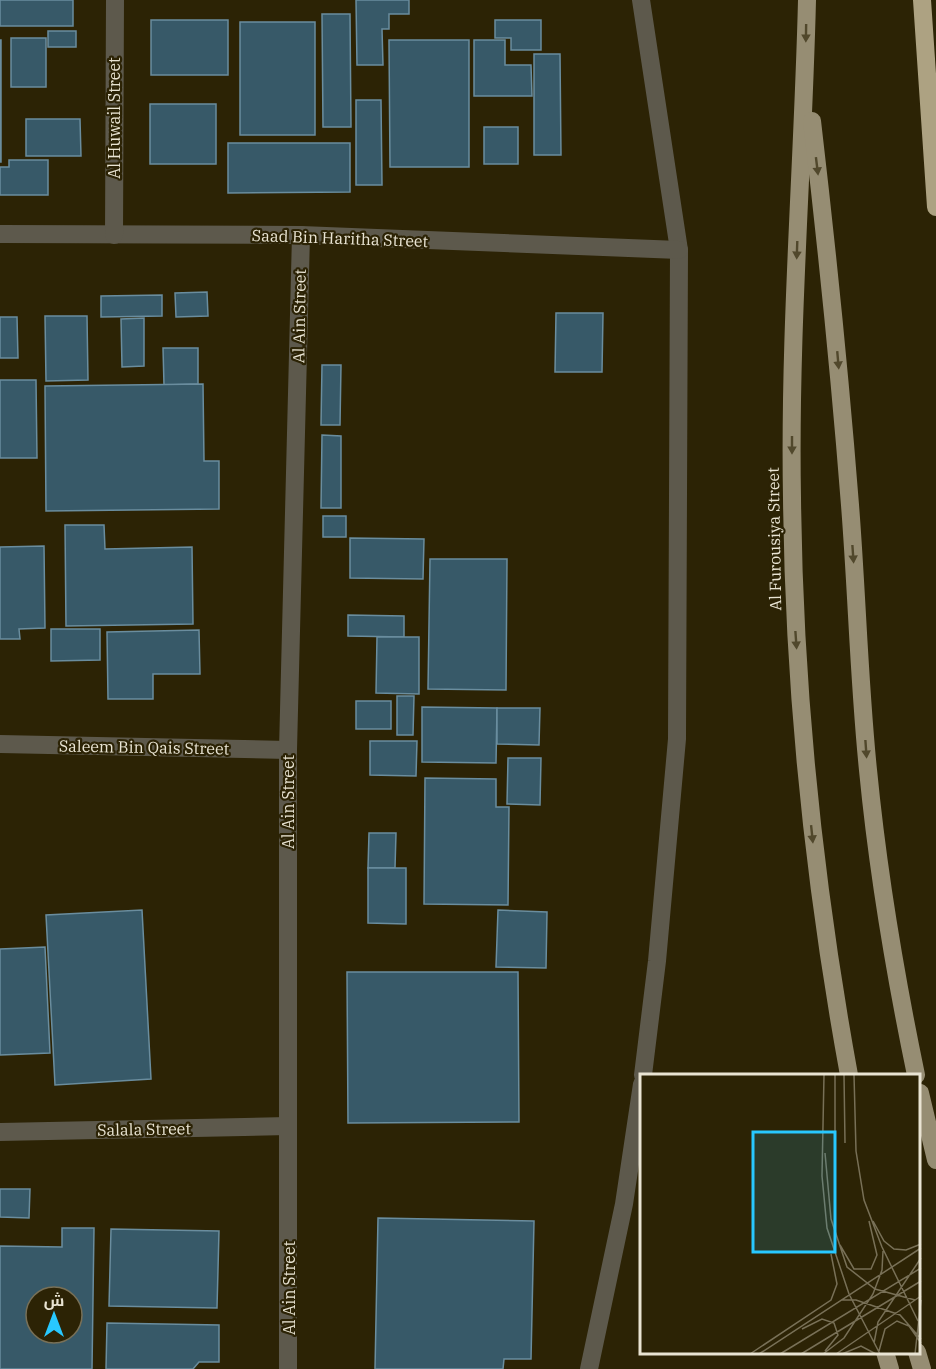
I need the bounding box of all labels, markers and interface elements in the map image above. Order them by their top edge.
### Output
one-way arrow [801,23,811,42]
street label: Al Huwail Street [104,57,124,179]
one-way arrow [812,156,822,175]
street label: Saad Bin Haritha Street [251,225,429,251]
one-way arrow [793,241,802,260]
street label: Al Ain Street [288,268,310,363]
one-way arrow [833,350,842,369]
one-way arrow [787,436,797,455]
street label: Al Furousiya Street [763,467,785,611]
one-way arrow [848,545,858,564]
one-way arrow [792,631,801,650]
street label: Saleem Bin Qais Street [59,736,230,758]
one-way arrow [861,739,871,758]
street label: Al Ain Street [278,755,298,849]
one-way arrow [807,825,817,844]
inset map [640,1074,921,1354]
street label: Salala Street [97,1118,191,1140]
street label: Al Ain Street [279,1241,299,1335]
north arrow [24,1285,84,1345]
text: ش [44,1290,64,1310]

